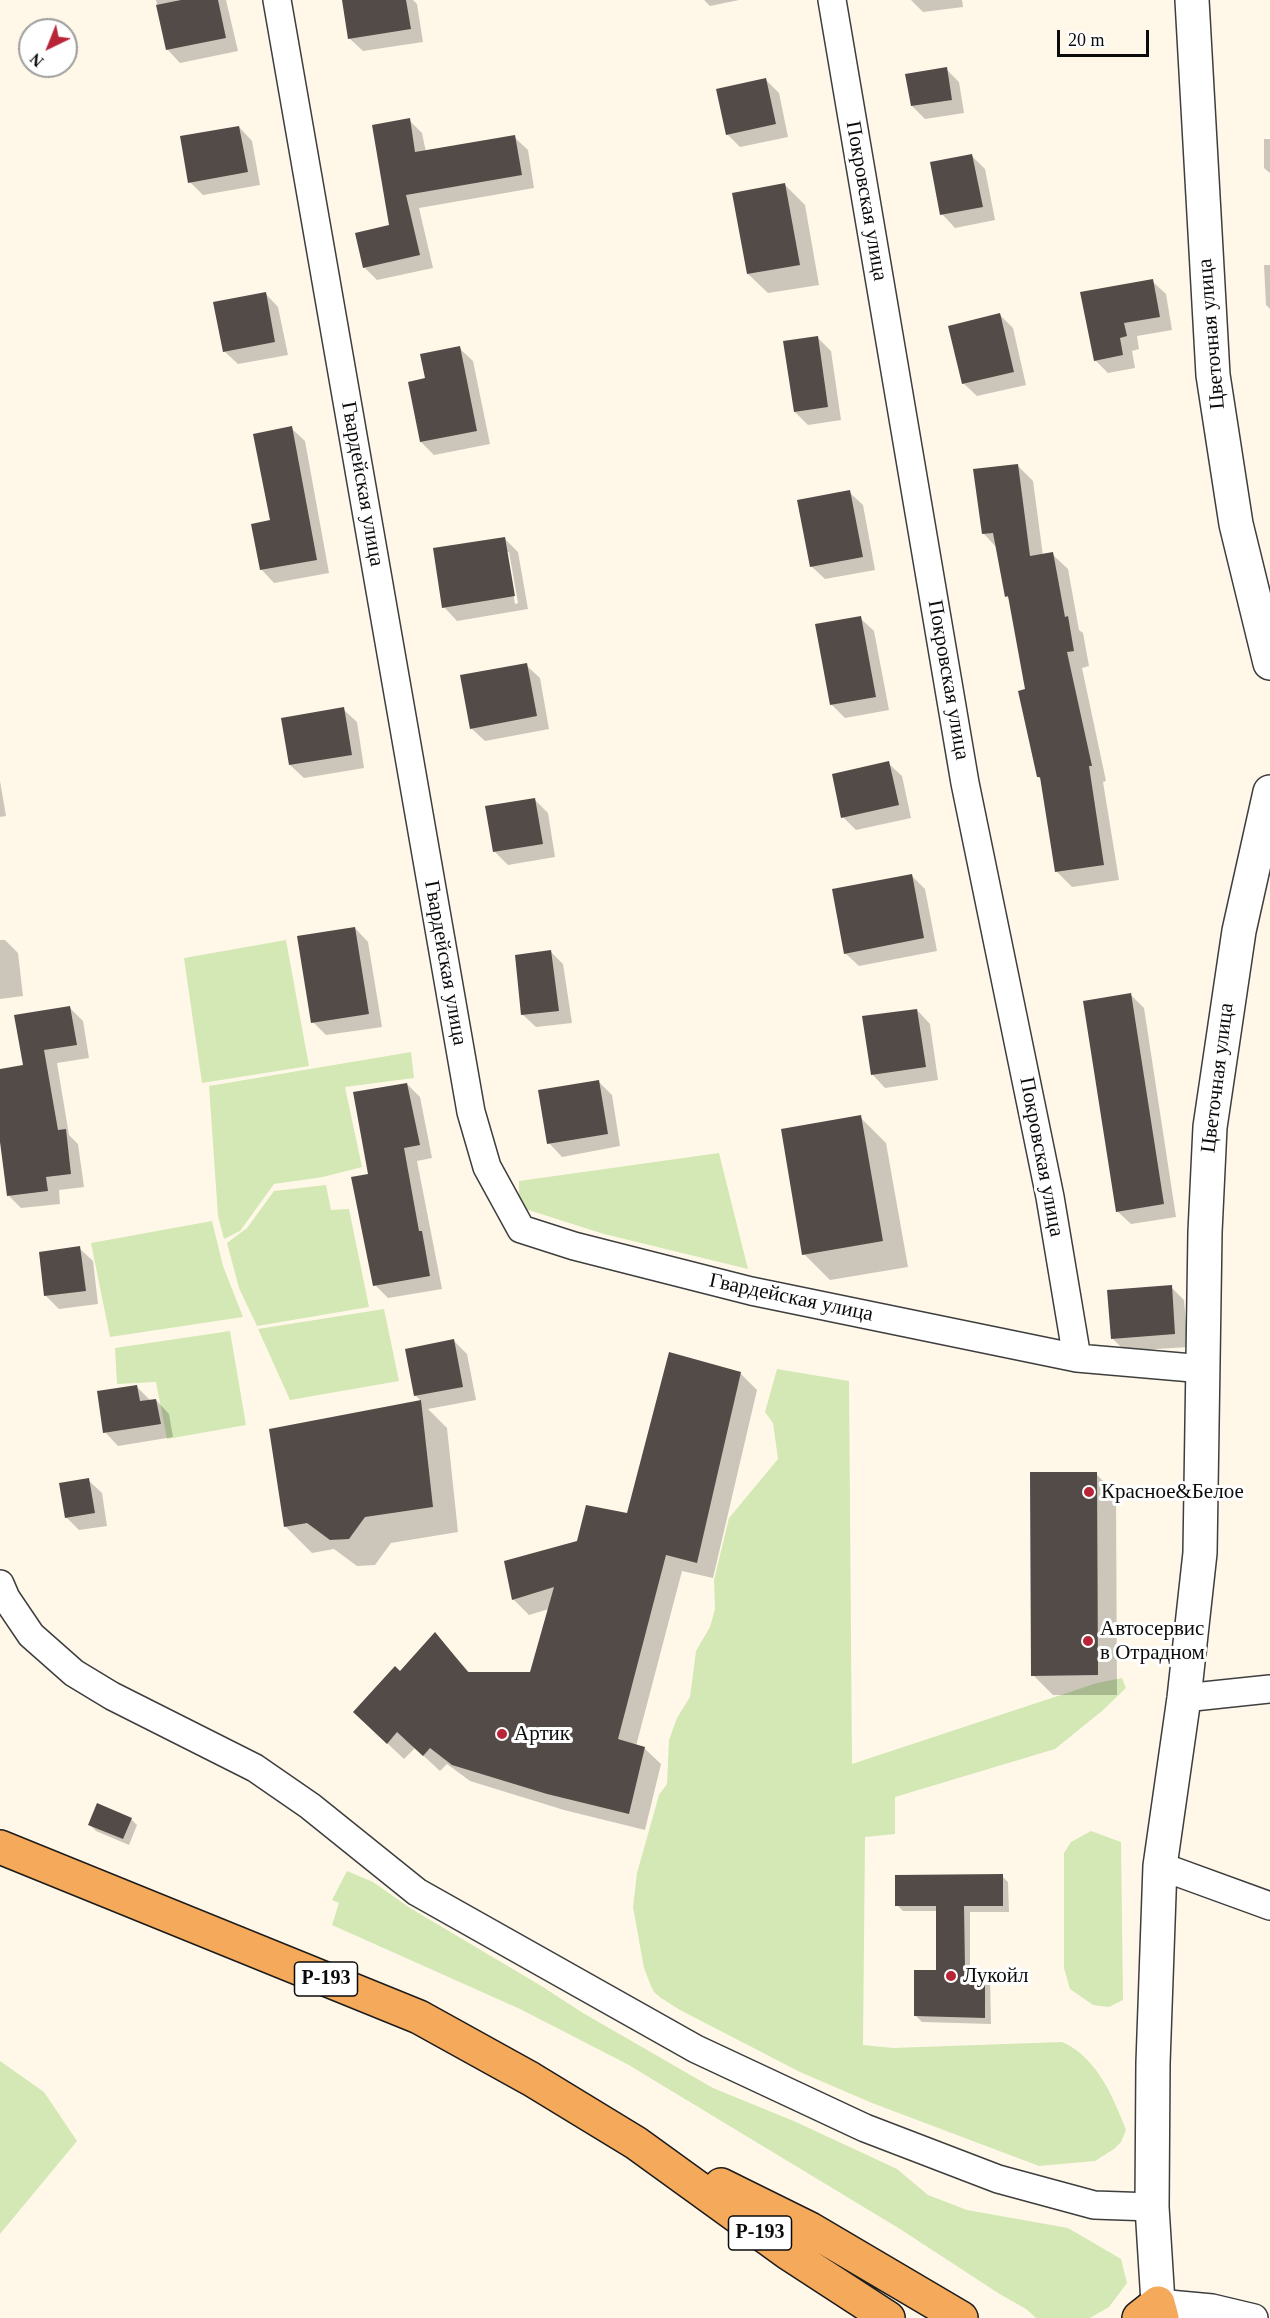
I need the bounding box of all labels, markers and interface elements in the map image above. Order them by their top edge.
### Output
north arrow [18,18,78,78]
scale bar [1060,18,1152,56]
text: 20 m [1068,30,1105,50]
text: N [27,50,47,70]
street label: Покровская улица [840,119,892,283]
street label: Цветочная улица [1193,258,1231,410]
street label: Гвардейская улица [335,400,389,568]
street label: Покровская улица [922,598,974,762]
street label: Гвардейская улица [418,879,472,1047]
street label: Цветочная улица [1196,1002,1240,1154]
street label: Покровская улица [1013,1075,1069,1239]
street label: Гвардейская улица [707,1268,875,1328]
place label: Красное&Белое [1101,1479,1244,1505]
marker: Красное&Белое [1082,1485,1096,1499]
place label: Автосервис в Отрадном [1100,1616,1205,1666]
marker: Автосервис в Отрадном [1081,1634,1095,1648]
place label: Артик [514,1721,570,1747]
marker: Артик [495,1727,509,1741]
road number: Р-193 [294,1962,358,1996]
place label: Лукойл [963,1963,1029,1989]
marker: Лукойл [944,1969,958,1983]
road number: Р-193 [728,2216,792,2250]

